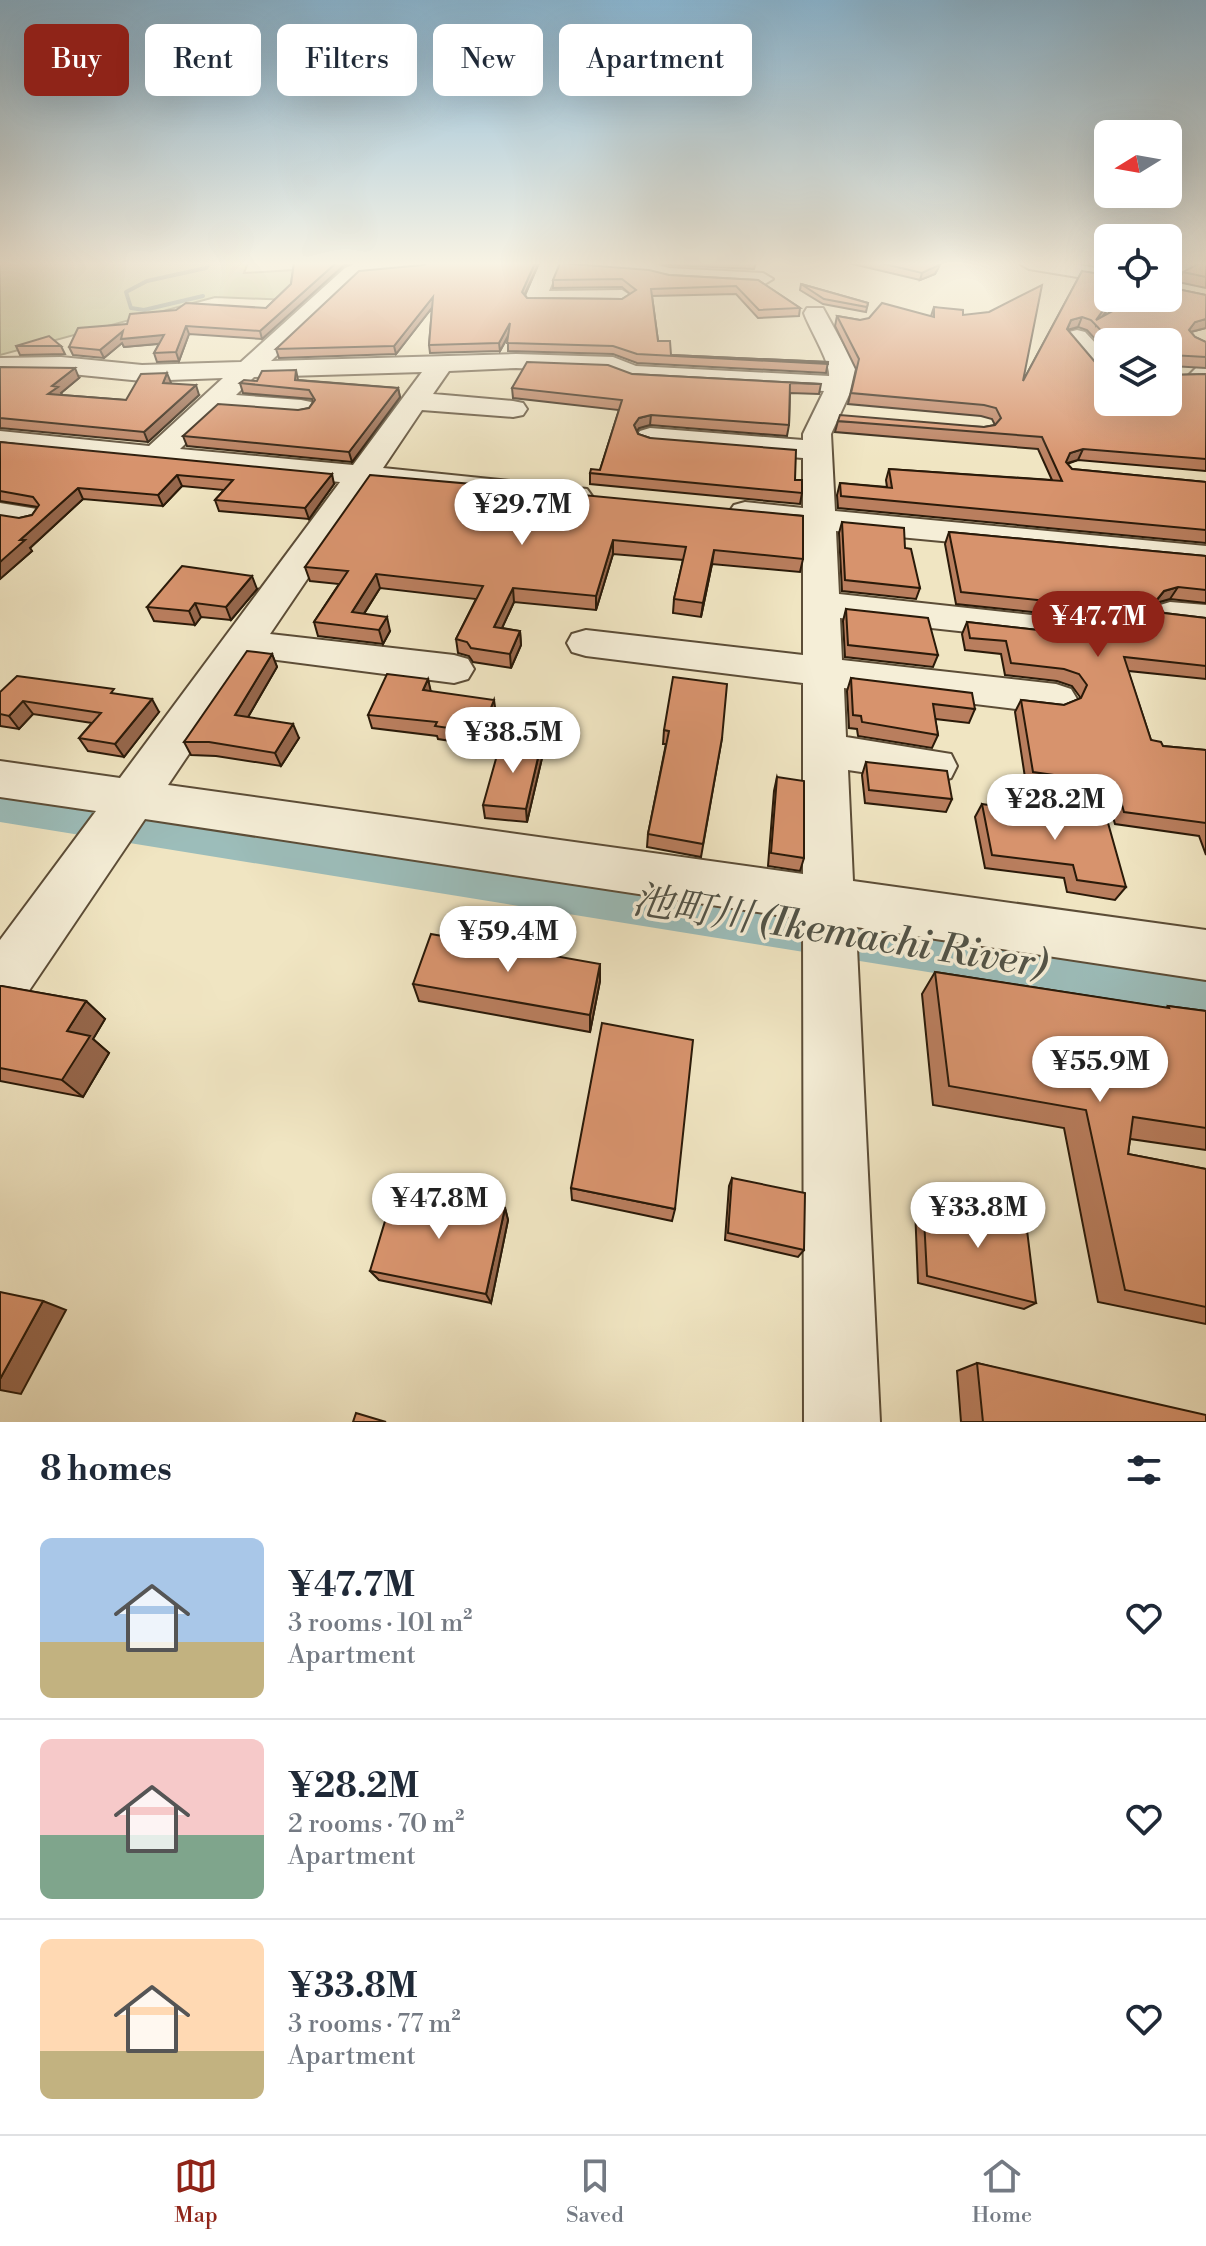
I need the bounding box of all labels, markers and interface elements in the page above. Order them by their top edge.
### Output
chip: Buy [24,24,129,96]
chip: Rent [145,24,261,96]
chip: Filters [277,24,417,96]
chip: New [433,24,543,96]
chip: Apartment [559,24,752,96]
north arrow [1094,120,1182,208]
map controls [1094,120,1182,416]
button: locate [1094,224,1182,312]
button: layers [1094,328,1182,416]
pin: ¥29.7M [457,479,587,547]
text: ¥29.7M [472,489,572,521]
pin: ¥47.7M [1033,591,1163,659]
text: ¥47.7M [1050,601,1146,633]
pin: ¥38.5M [448,707,578,775]
text: ¥38.5M [463,717,563,749]
pin: ¥28.2M [990,774,1120,842]
text: ¥28.2M [1005,784,1105,816]
water label: 池町川 (Ikemachi River) [629,876,1051,991]
pin: ¥59.4M [443,906,573,974]
text: ¥59.4M [457,916,559,948]
pin: ¥55.9M [1035,1036,1165,1104]
text: ¥55.9M [1050,1046,1150,1078]
pin: ¥47.8M [374,1173,504,1241]
pin: ¥33.8M [913,1182,1043,1250]
text: ¥47.8M [390,1183,488,1215]
text: ¥33.8M [928,1192,1028,1224]
icon: filters [1122,1448,1166,1492]
text: 8 homes [40,1449,172,1491]
text: ¥47.7M [288,1565,415,1607]
icon: home [104,1570,200,1666]
icon: heart [1122,1596,1166,1640]
text: 3 rooms · 101 m² [288,1607,472,1639]
text: Apartment [288,1639,416,1671]
text: ¥28.2M [288,1766,419,1808]
icon: home [104,1771,200,1867]
icon: heart [1122,1797,1166,1841]
text: 2 rooms · 70 m² [288,1808,464,1840]
text: Apartment [288,1840,416,1872]
text: ¥33.8M [288,1966,417,2008]
icon: home [104,1971,200,2067]
icon: heart [1122,1997,1166,2041]
text: 3 rooms · 77 m² [288,2008,460,2040]
text: Apartment [288,2040,416,2072]
tab: Map [174,2154,218,2229]
tab: Saved [566,2154,624,2229]
tab: Home [972,2154,1032,2229]

